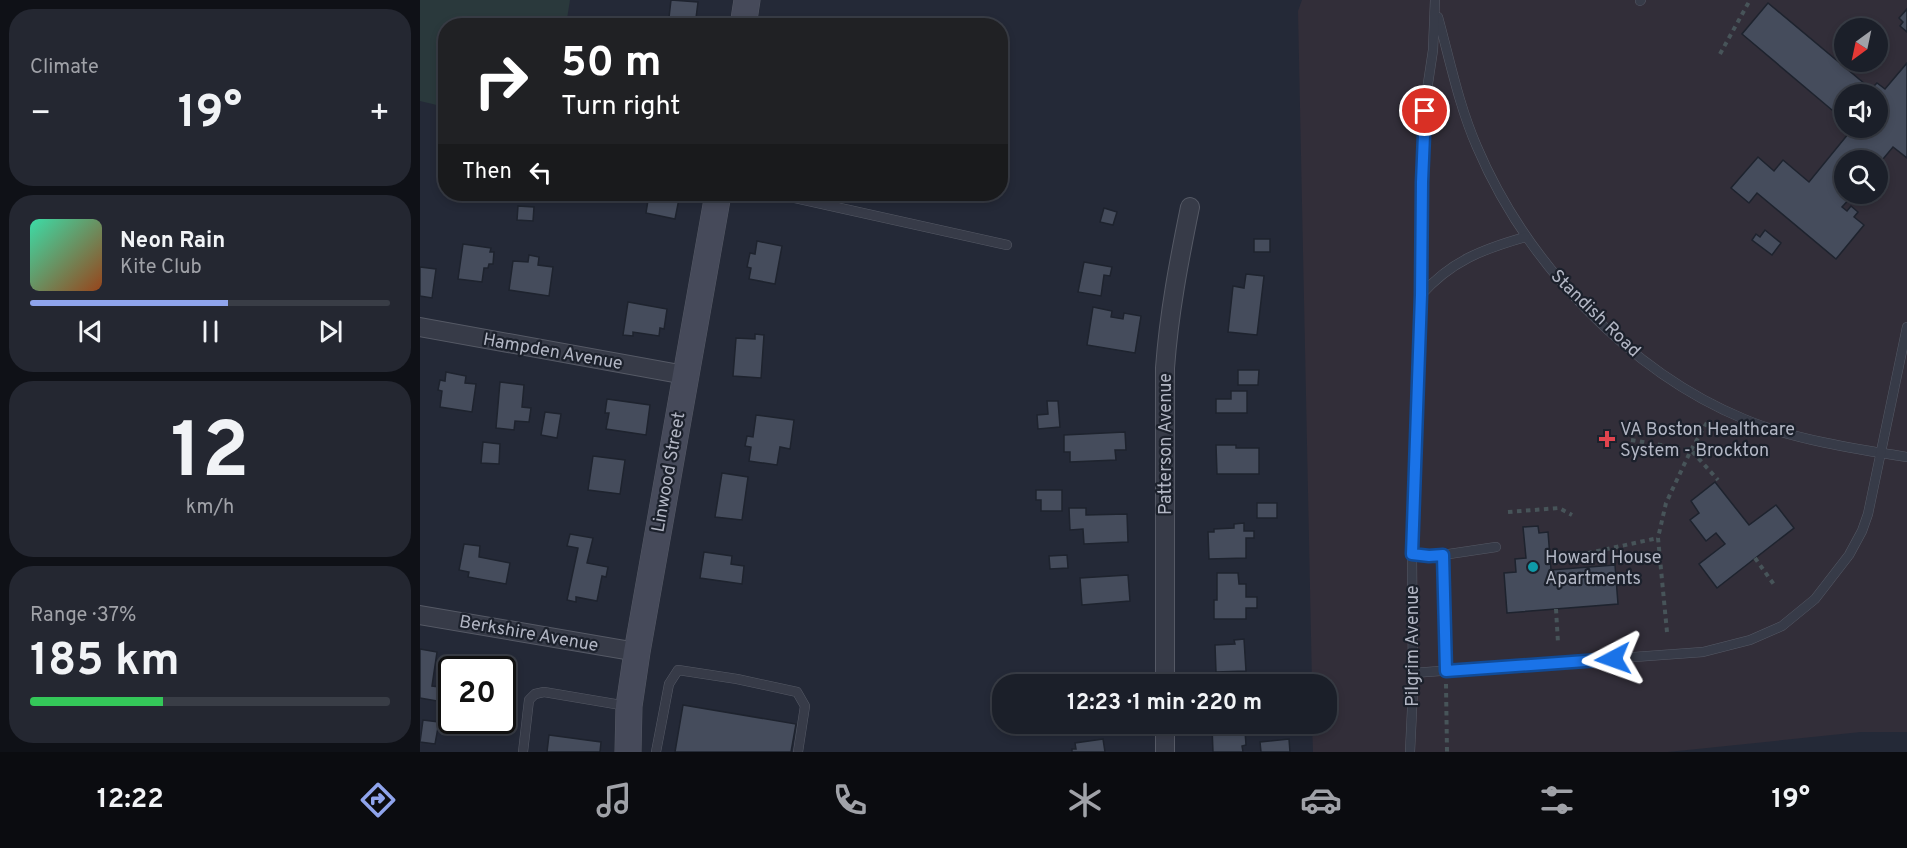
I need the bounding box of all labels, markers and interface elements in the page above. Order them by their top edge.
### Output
north arrow [1834,18,1888,72]
map controls [1834,18,1888,204]
text: 50 m [561,38,662,91]
icon: right [462,42,540,120]
text: Climate [30,55,99,81]
button: sound [1834,84,1888,138]
pin [1399,85,1450,136]
text: 19° [178,86,242,143]
text: Turn right [561,90,680,124]
text: − [30,94,51,136]
text: + [369,94,390,136]
icon: arrive [1408,94,1441,127]
button: search [1834,150,1888,204]
icon: left [524,156,557,189]
text: Then [462,159,512,186]
text: Neon Rain [120,228,225,255]
text: Kite Club [120,255,202,281]
street label: Standish Road [1545,265,1645,363]
icon: previous [74,315,107,348]
icon: pause [194,315,227,348]
icon: next [314,315,347,348]
street label: Hampden Avenue [481,329,624,376]
street label: Patterson Avenue [1155,373,1178,515]
text: 12 [171,406,249,505]
street label: Linwood Street [648,410,691,534]
place label: VA Boston Healthcare System - Brockton [1620,419,1795,463]
marker: VA Boston Healthcare System - Brockton [1598,430,1616,448]
text: km/h [186,495,234,521]
place label: Howard House Apartments [1545,547,1662,591]
marker: Howard House Apartments [1526,560,1540,574]
street label: Pilgrim Avenue [1402,585,1425,707]
text: Range · 37% [30,603,136,629]
street label: Berkshire Avenue [457,611,600,658]
position arrow [1581,627,1645,691]
text: 185 km [30,634,180,691]
speed limit sign: 20 [438,656,516,734]
text: 12:23 · 1 min · 220 m [1067,690,1262,717]
icon: directions [357,779,399,821]
icon: music [593,779,635,821]
icon: phone [829,779,871,821]
icon: climate [1064,779,1106,821]
icon: car [1300,779,1342,821]
icon: filters [1536,779,1578,821]
text: 12:22 [97,783,164,817]
text: 19° [1771,783,1810,817]

